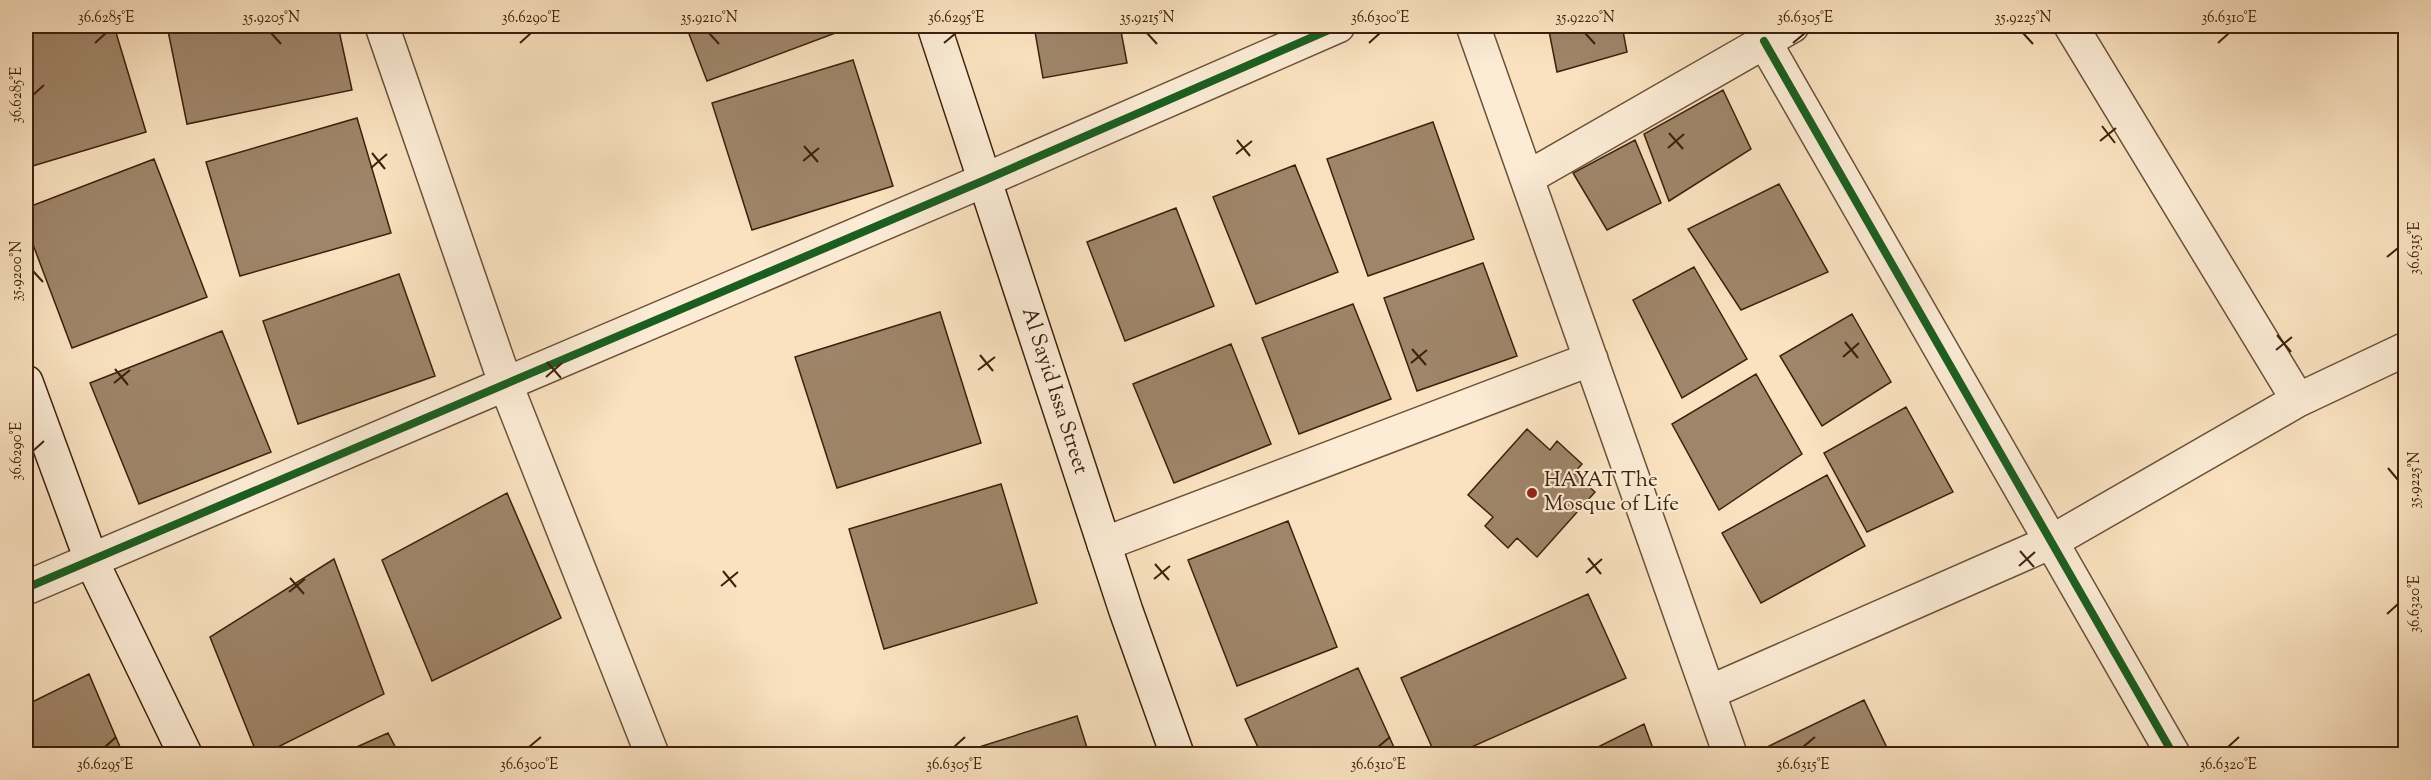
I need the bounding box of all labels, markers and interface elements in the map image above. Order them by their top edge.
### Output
text: 36.6285°E [78,8,134,29]
text: 35.9205°N [242,8,300,29]
text: 36.6290°E [502,8,560,29]
text: 35.9210°N [680,8,738,29]
text: 36.6295°E [928,8,984,29]
text: 35.9215°N [1119,8,1175,29]
text: 36.6300°E [1351,8,1409,29]
text: 35.9220°N [1555,8,1615,29]
text: 36.6305°E [1777,8,1833,29]
text: 35.9225°N [1995,8,2052,29]
text: 36.6310°E [2201,8,2257,29]
text: 36.6285°E [7,67,28,123]
text: 36.6315°E [2405,221,2426,275]
text: 35.9200°N [7,241,28,301]
street label: Al Sayid Issa Street [1013,304,1095,478]
text: 36.6290°E [7,422,28,480]
text: 35.9225°N [2405,451,2426,509]
place label: HAYAT The Mosque of Life [1544,466,1679,520]
marker: HAYAT The Mosque of Life [1525,486,1539,500]
text: 36.6320°E [2405,575,2426,633]
text: 36.6295°E [77,755,133,776]
text: 36.6300°E [500,755,558,776]
text: 36.6305°E [926,755,982,776]
text: 36.6310°E [1350,755,1406,776]
text: 36.6315°E [1776,755,1830,776]
text: 36.6320°E [2199,755,2257,776]

